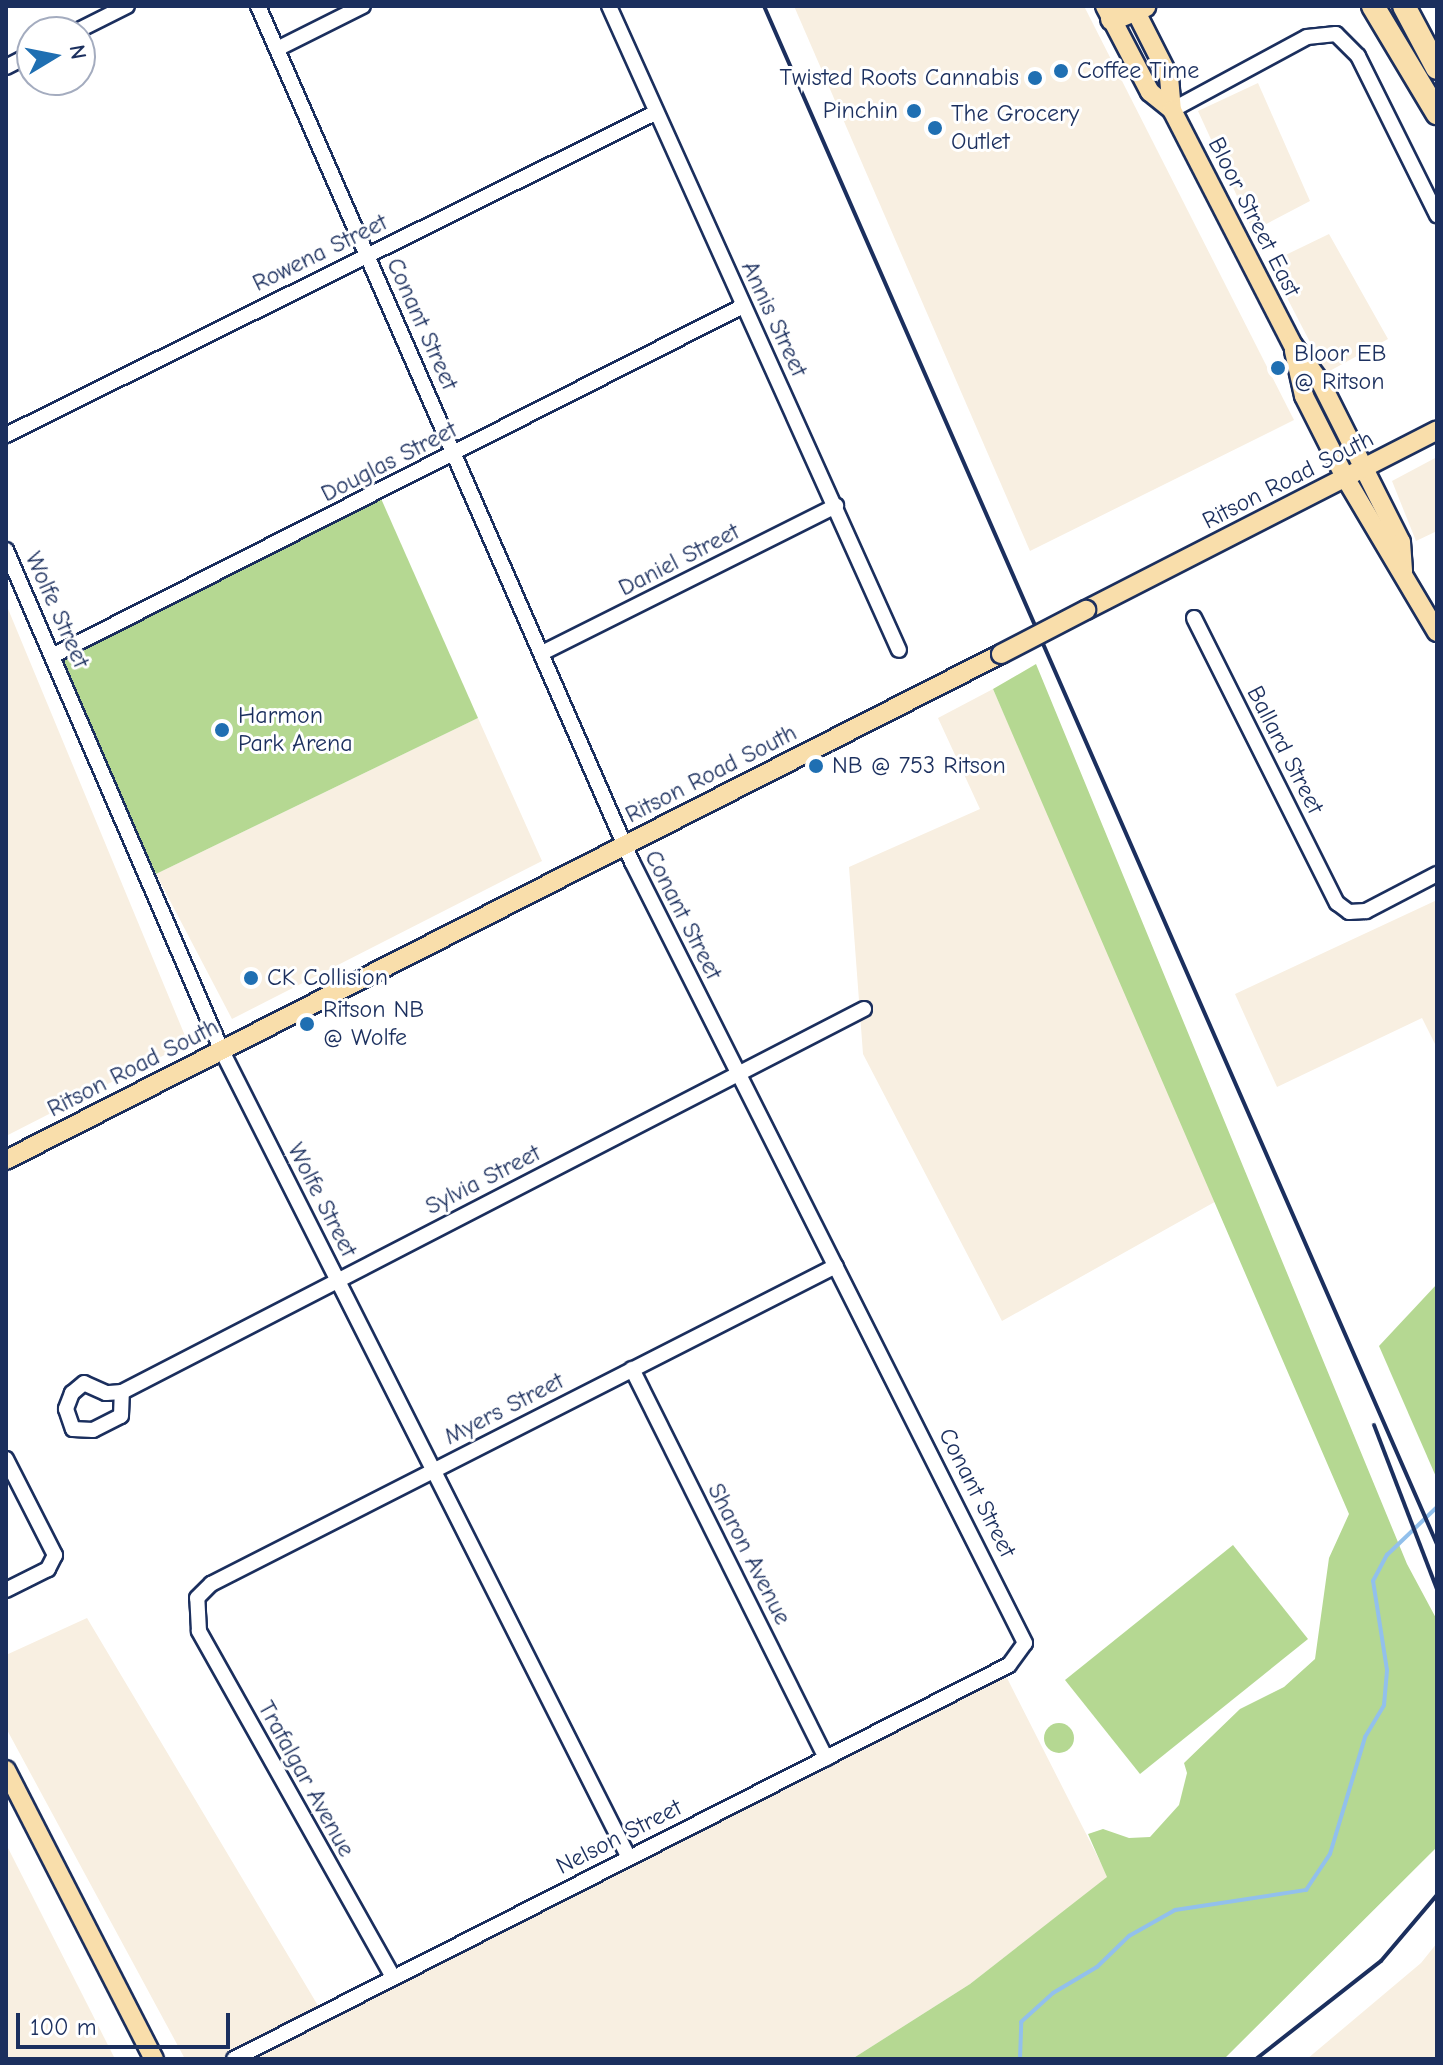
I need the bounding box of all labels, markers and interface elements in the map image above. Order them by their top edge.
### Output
north arrow [16,16,96,96]
text: N [64,43,92,62]
place label: Coffee Time [1077,57,1199,85]
marker: Coffee Time [1052,62,1070,80]
place label: Twisted Roots Cannabis [779,64,1019,92]
marker: Twisted Roots Cannabis [1026,69,1044,87]
place label: Pinchin [823,97,898,125]
place label: The Grocery Outlet [951,100,1079,156]
marker: Pinchin [905,102,923,120]
marker: The Grocery Outlet [926,119,944,137]
street label: Bloor Street East [1201,133,1307,301]
street label: Rowena Street [248,208,392,298]
street label: Conant Street [380,254,464,394]
street label: Annis Street [735,257,813,381]
place label: Bloor EB @ Ritson [1294,340,1386,396]
marker: Bloor EB @ Ritson [1269,359,1287,377]
street label: Douglas Street [316,415,462,509]
street label: Ritson Road South [1198,424,1378,536]
street label: Daniel Street [614,517,744,603]
street label: Wolfe Street [19,547,95,673]
street label: Ballard Street [1240,681,1330,819]
place label: Harmon Park Arena [238,702,353,758]
street label: Ritson Road South [621,718,801,830]
marker: Harmon Park Arena [213,721,231,739]
place label: NB @ 753 Ritson [832,752,1006,780]
marker: NB @ 753 Ritson [807,757,825,775]
street label: Conant Street [638,845,728,985]
place label: CK Collision [267,964,388,992]
marker: CK Collision [242,969,260,987]
place label: Ritson NB @ Wolfe [323,996,424,1052]
street label: Ritson Road South [43,1012,223,1124]
marker: Ritson NB @ Wolfe [298,1015,316,1033]
street label: Wolfe Street [281,1138,363,1262]
street label: Sylvia Street [421,1139,545,1221]
street label: Myers Street [439,1367,569,1451]
street label: Conant Street [932,1423,1022,1563]
street label: Sharon Avenue [701,1479,797,1629]
street label: Trafalgar Avenue [251,1696,361,1862]
street label: Nelson Street [551,1793,687,1881]
scale bar [20,1997,234,2047]
text: 100 m [30,2013,97,2041]

